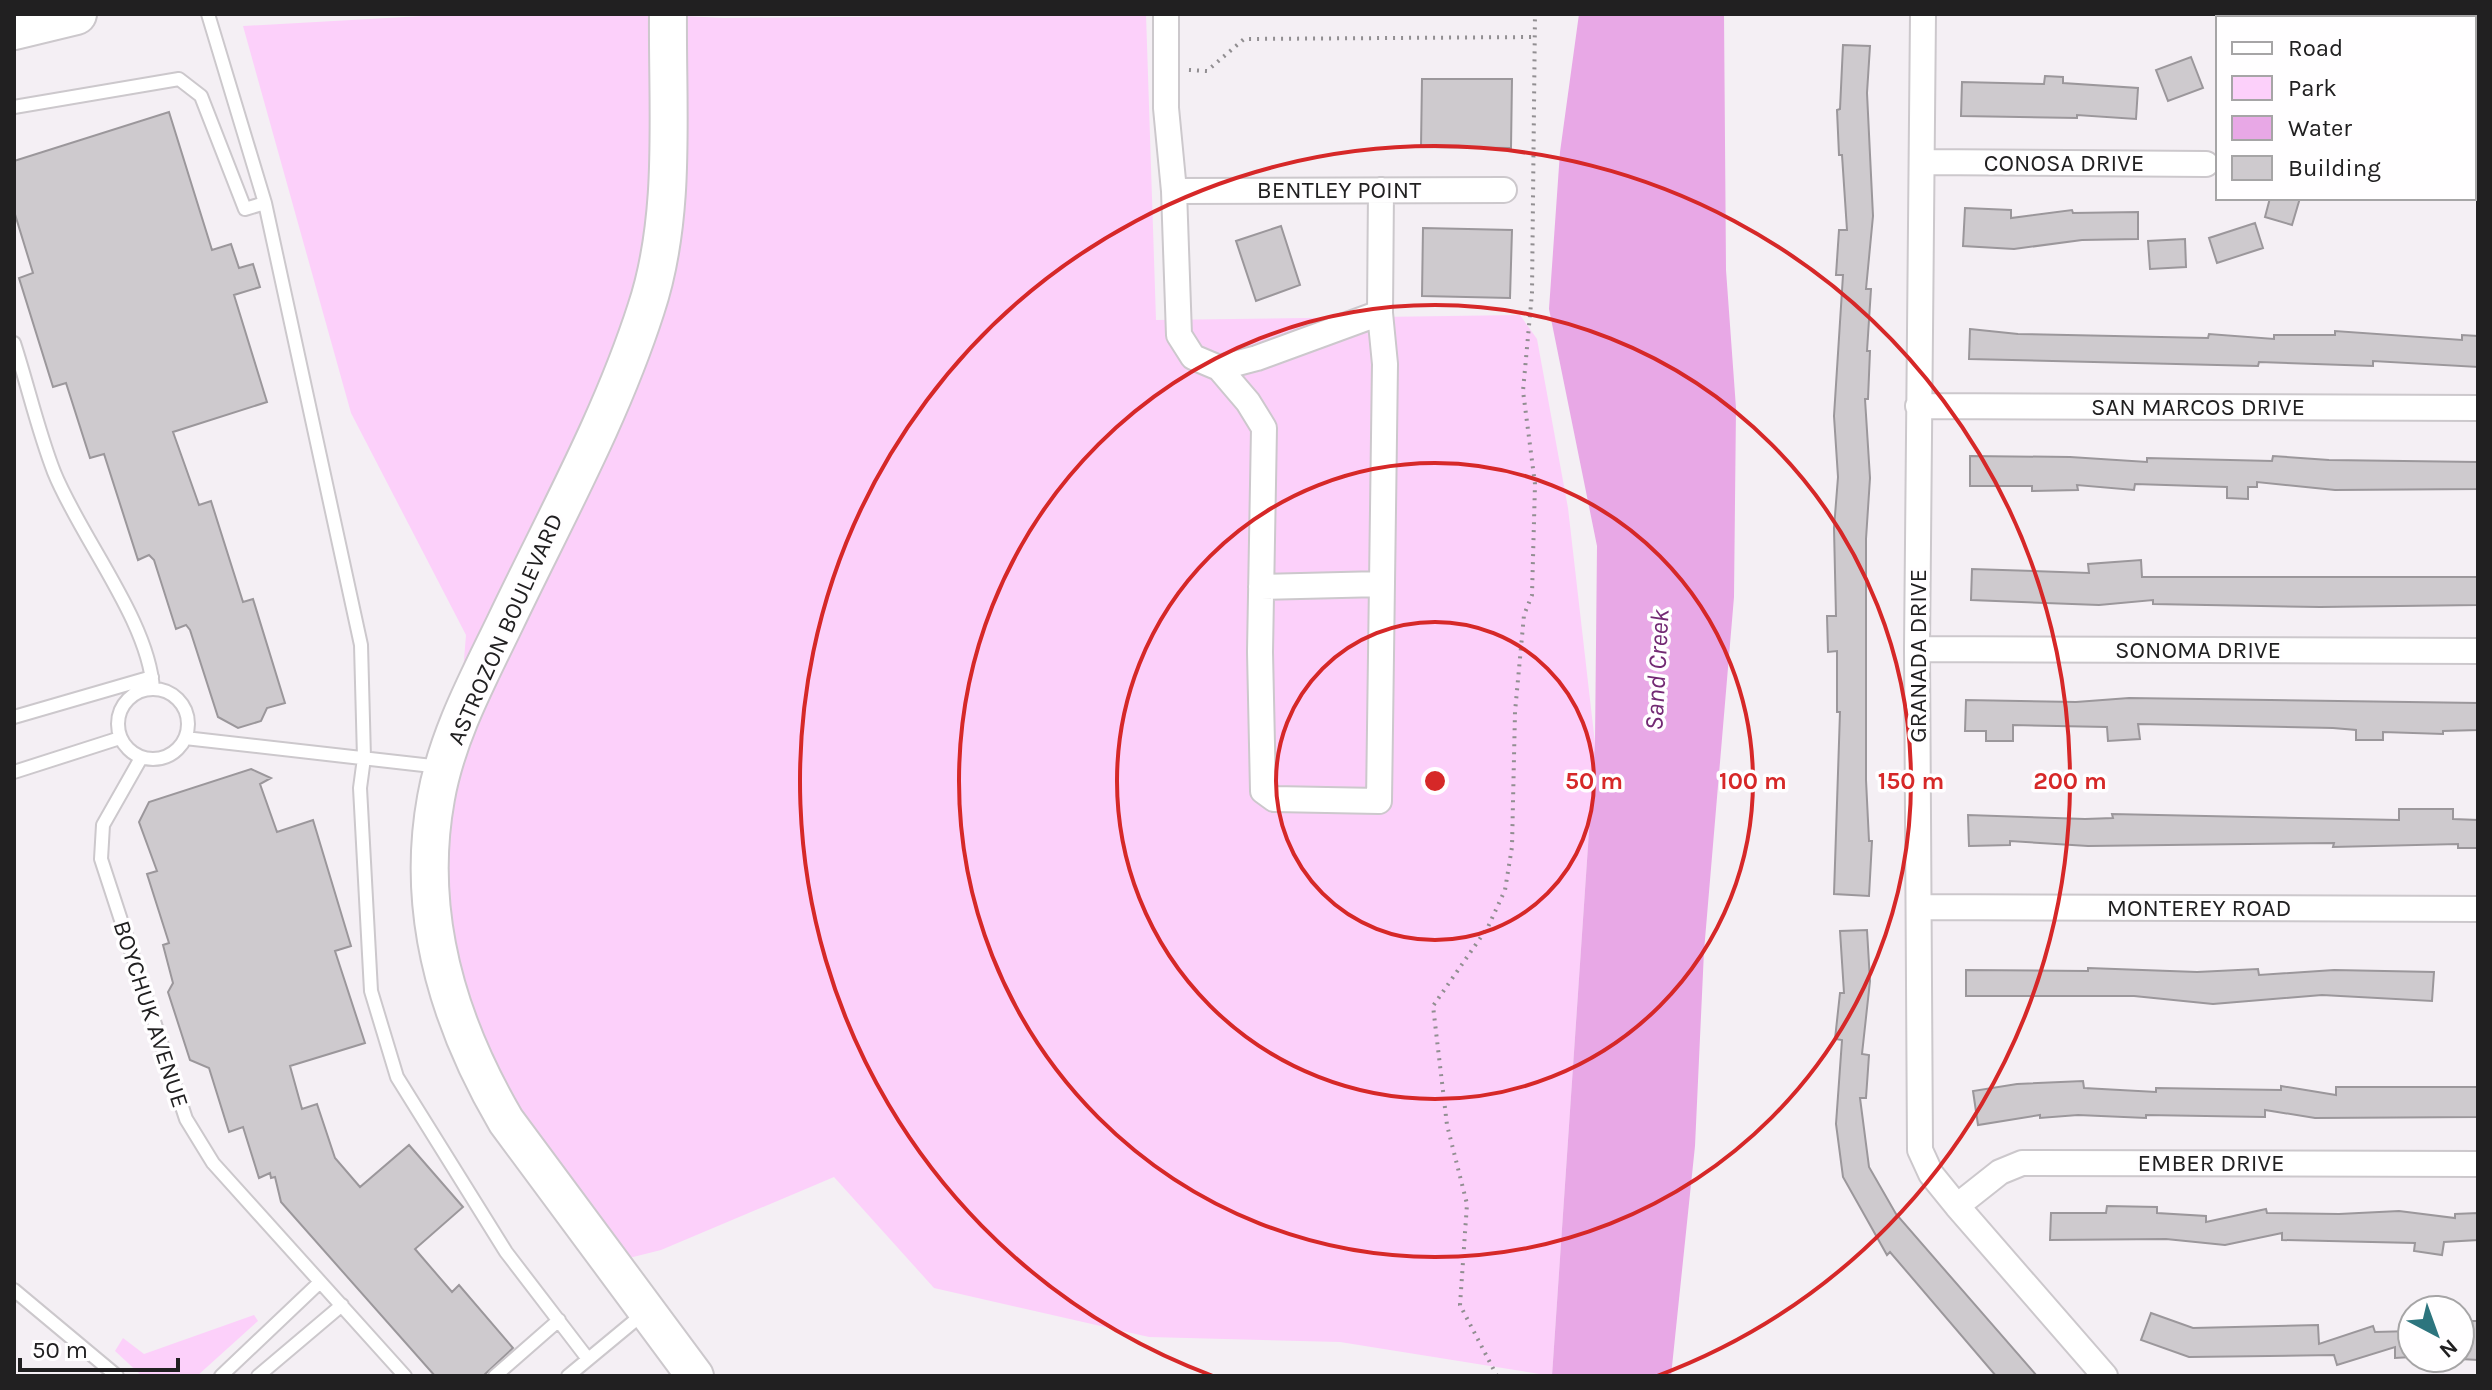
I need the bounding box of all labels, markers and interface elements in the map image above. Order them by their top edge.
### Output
legend [2216,16,2476,200]
text: Road [2288,34,2343,62]
text: Park [2288,74,2337,102]
text: Water [2288,114,2352,142]
street label: CONOSA DRIVE [1984,149,2144,177]
text: Building [2288,154,2381,182]
street label: BENTLEY POINT [1257,176,1421,204]
street label: SAN MARCOS DRIVE [2091,393,2305,421]
street label: ASTROZON BOULEVARD [441,509,569,749]
street label: GRANADA DRIVE [1904,569,1932,743]
water label: Sand Creek [1638,608,1676,731]
street label: SONOMA DRIVE [2115,636,2281,664]
centre of rings [1421,767,1449,795]
text: 50 m [1565,767,1623,795]
text: 100 m [1719,767,1787,795]
text: 150 m [1878,767,1944,795]
text: 200 m [2033,767,2107,795]
street label: MONTEREY ROAD [2107,894,2291,922]
street label: BOYCHUK AVENUE [108,917,194,1111]
street label: EMBER DRIVE [2138,1149,2284,1177]
north arrow [2396,1294,2476,1374]
scale bar [20,1322,178,1372]
text: N [2434,1333,2463,1363]
text: 50 m [32,1336,88,1364]

